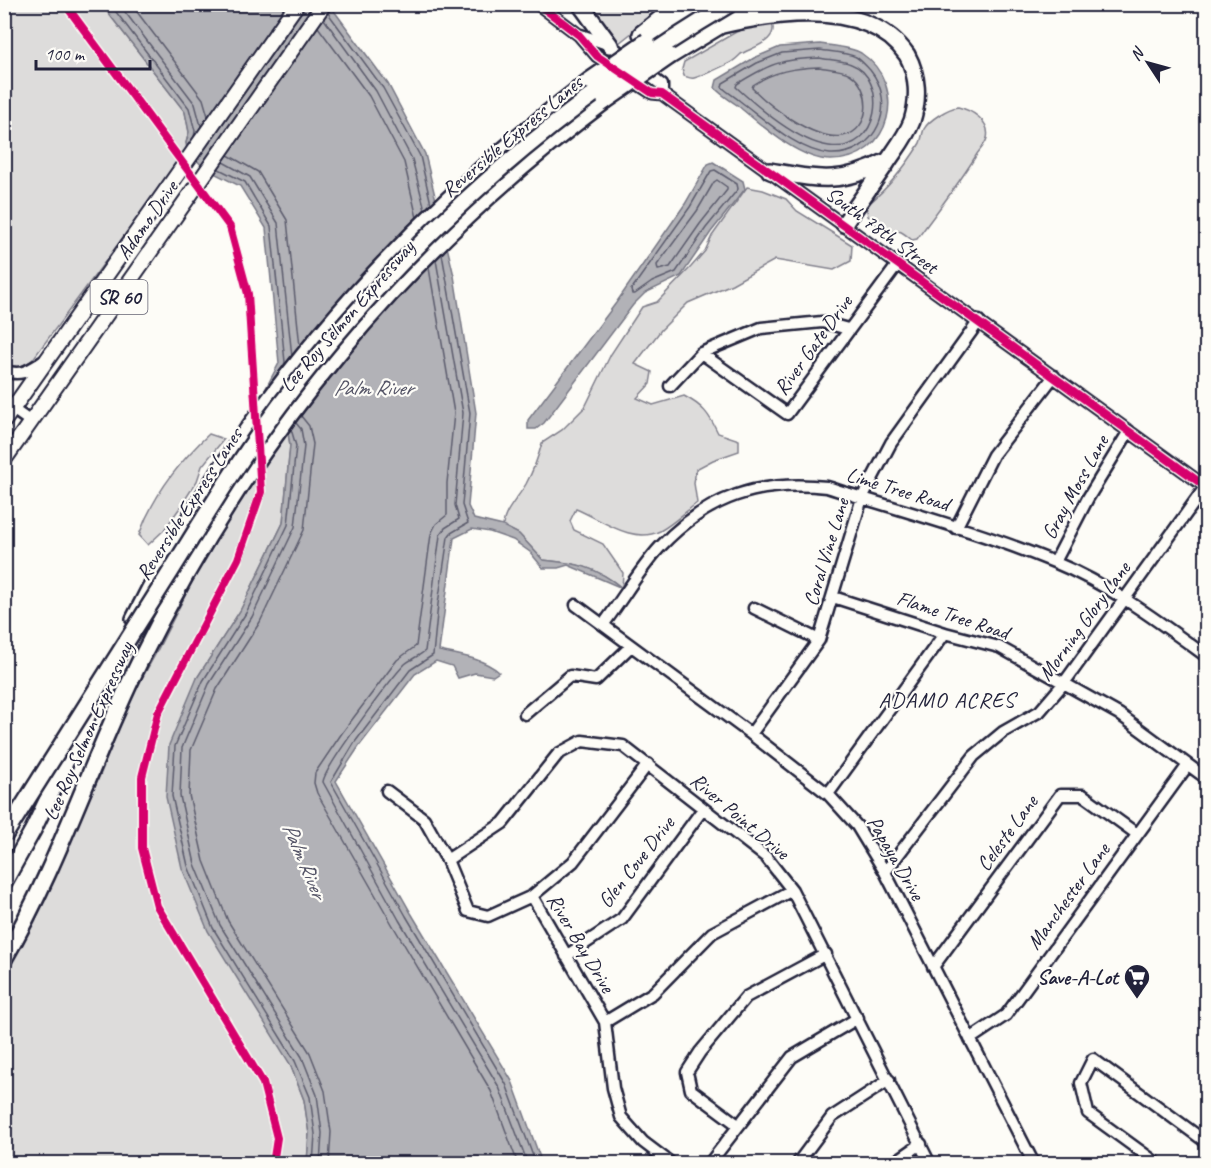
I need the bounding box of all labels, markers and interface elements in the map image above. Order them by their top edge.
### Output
scale bar [36,33,150,71]
north arrow [1118,33,1178,93]
text: N [1126,42,1149,65]
text: 100 m [45,43,86,65]
street label: Reversible Express Lanes [436,68,589,203]
street label: Adamo Drive [110,174,185,265]
street label: South 78th Street [821,181,945,281]
street label: Lee Roy Selmon Expressway [274,233,421,397]
road number: SR 60 [90,280,148,314]
street label: River Gate Drive [768,289,859,400]
water label: Palm River [334,374,417,402]
street label: Reversible Express Lanes [130,422,249,585]
street label: Gray Moss Lane [1036,429,1115,544]
street label: Lime Tree Road [843,461,956,518]
street label: Coral Vine Lane [797,494,855,609]
street label: Morning Glory Lane [1032,555,1137,686]
street label: Flame Tree Road [894,585,1016,647]
street label: Lee Roy Selmon Expressway [37,636,140,824]
district label: ADAMO ACRES [878,686,1018,714]
street label: River Point Drive [685,767,796,866]
street label: Celeste Lane [971,789,1044,876]
street label: Glen Cove Drive [592,810,681,913]
street label: Papaya Drive [862,811,931,906]
water label: Palm River [276,819,334,906]
street label: Manchester Lane [1021,837,1116,954]
street label: River Bay Drive [541,889,621,998]
supermarket icon: Save-A-Lot [1122,962,1152,1000]
place label: Save-A-Lot [1037,964,1120,990]

